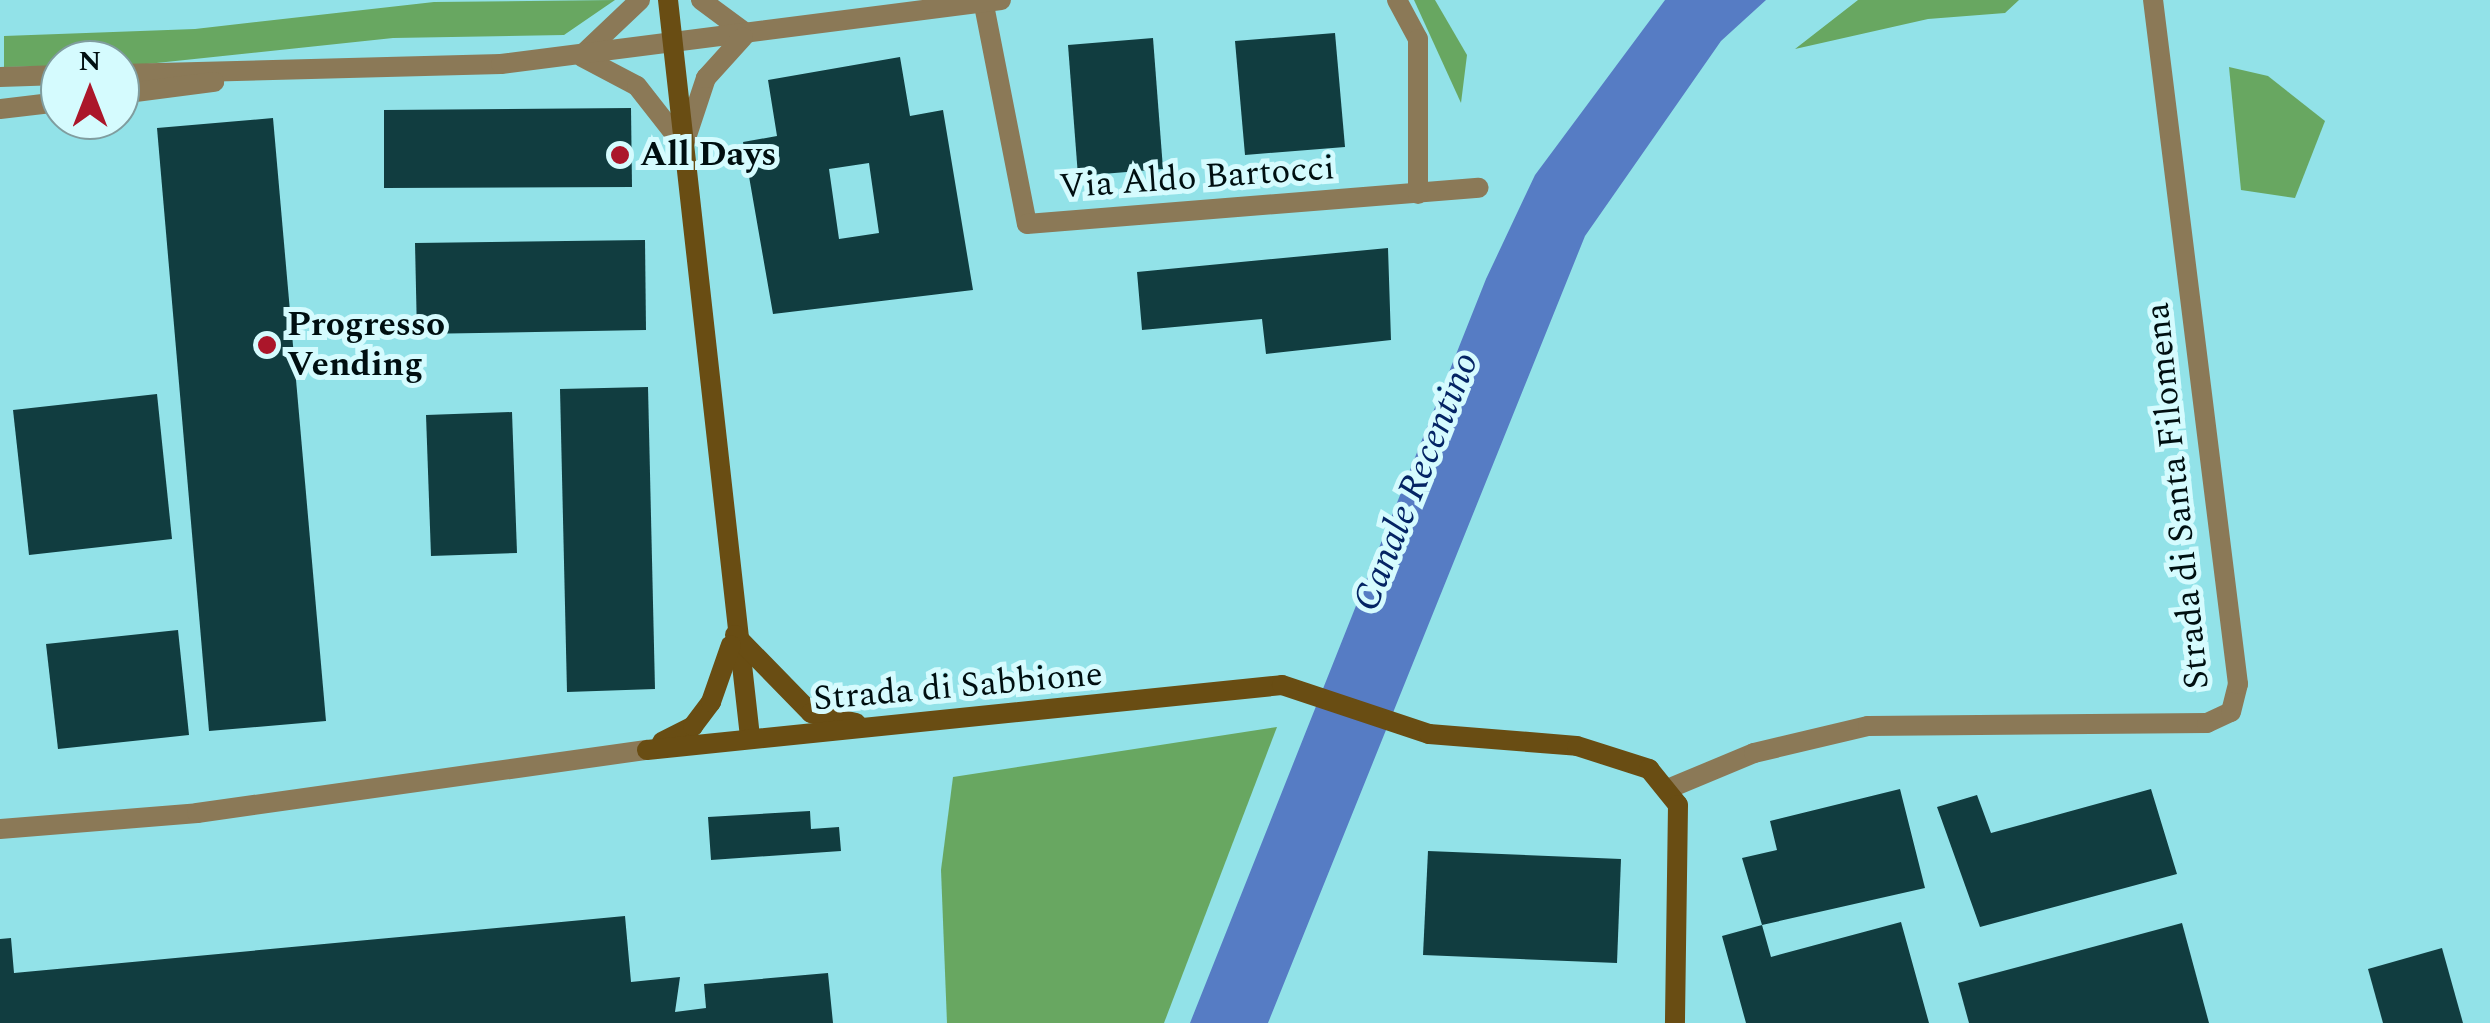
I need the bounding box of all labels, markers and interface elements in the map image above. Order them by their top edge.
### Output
north arrow [40,40,140,140]
text: N [79,40,101,83]
place label: All Days [640,134,776,176]
marker: All Days [609,144,631,166]
street label: Via Aldo Bartocci [1058,147,1336,209]
street label: Strada di Santa Filomena [2137,301,2219,691]
place label: Progresso Vending [287,304,445,386]
marker: Progresso Vending [256,334,278,356]
water label: Canale Recentino [1344,346,1490,618]
street label: Strada di Sabbione [812,653,1104,721]

